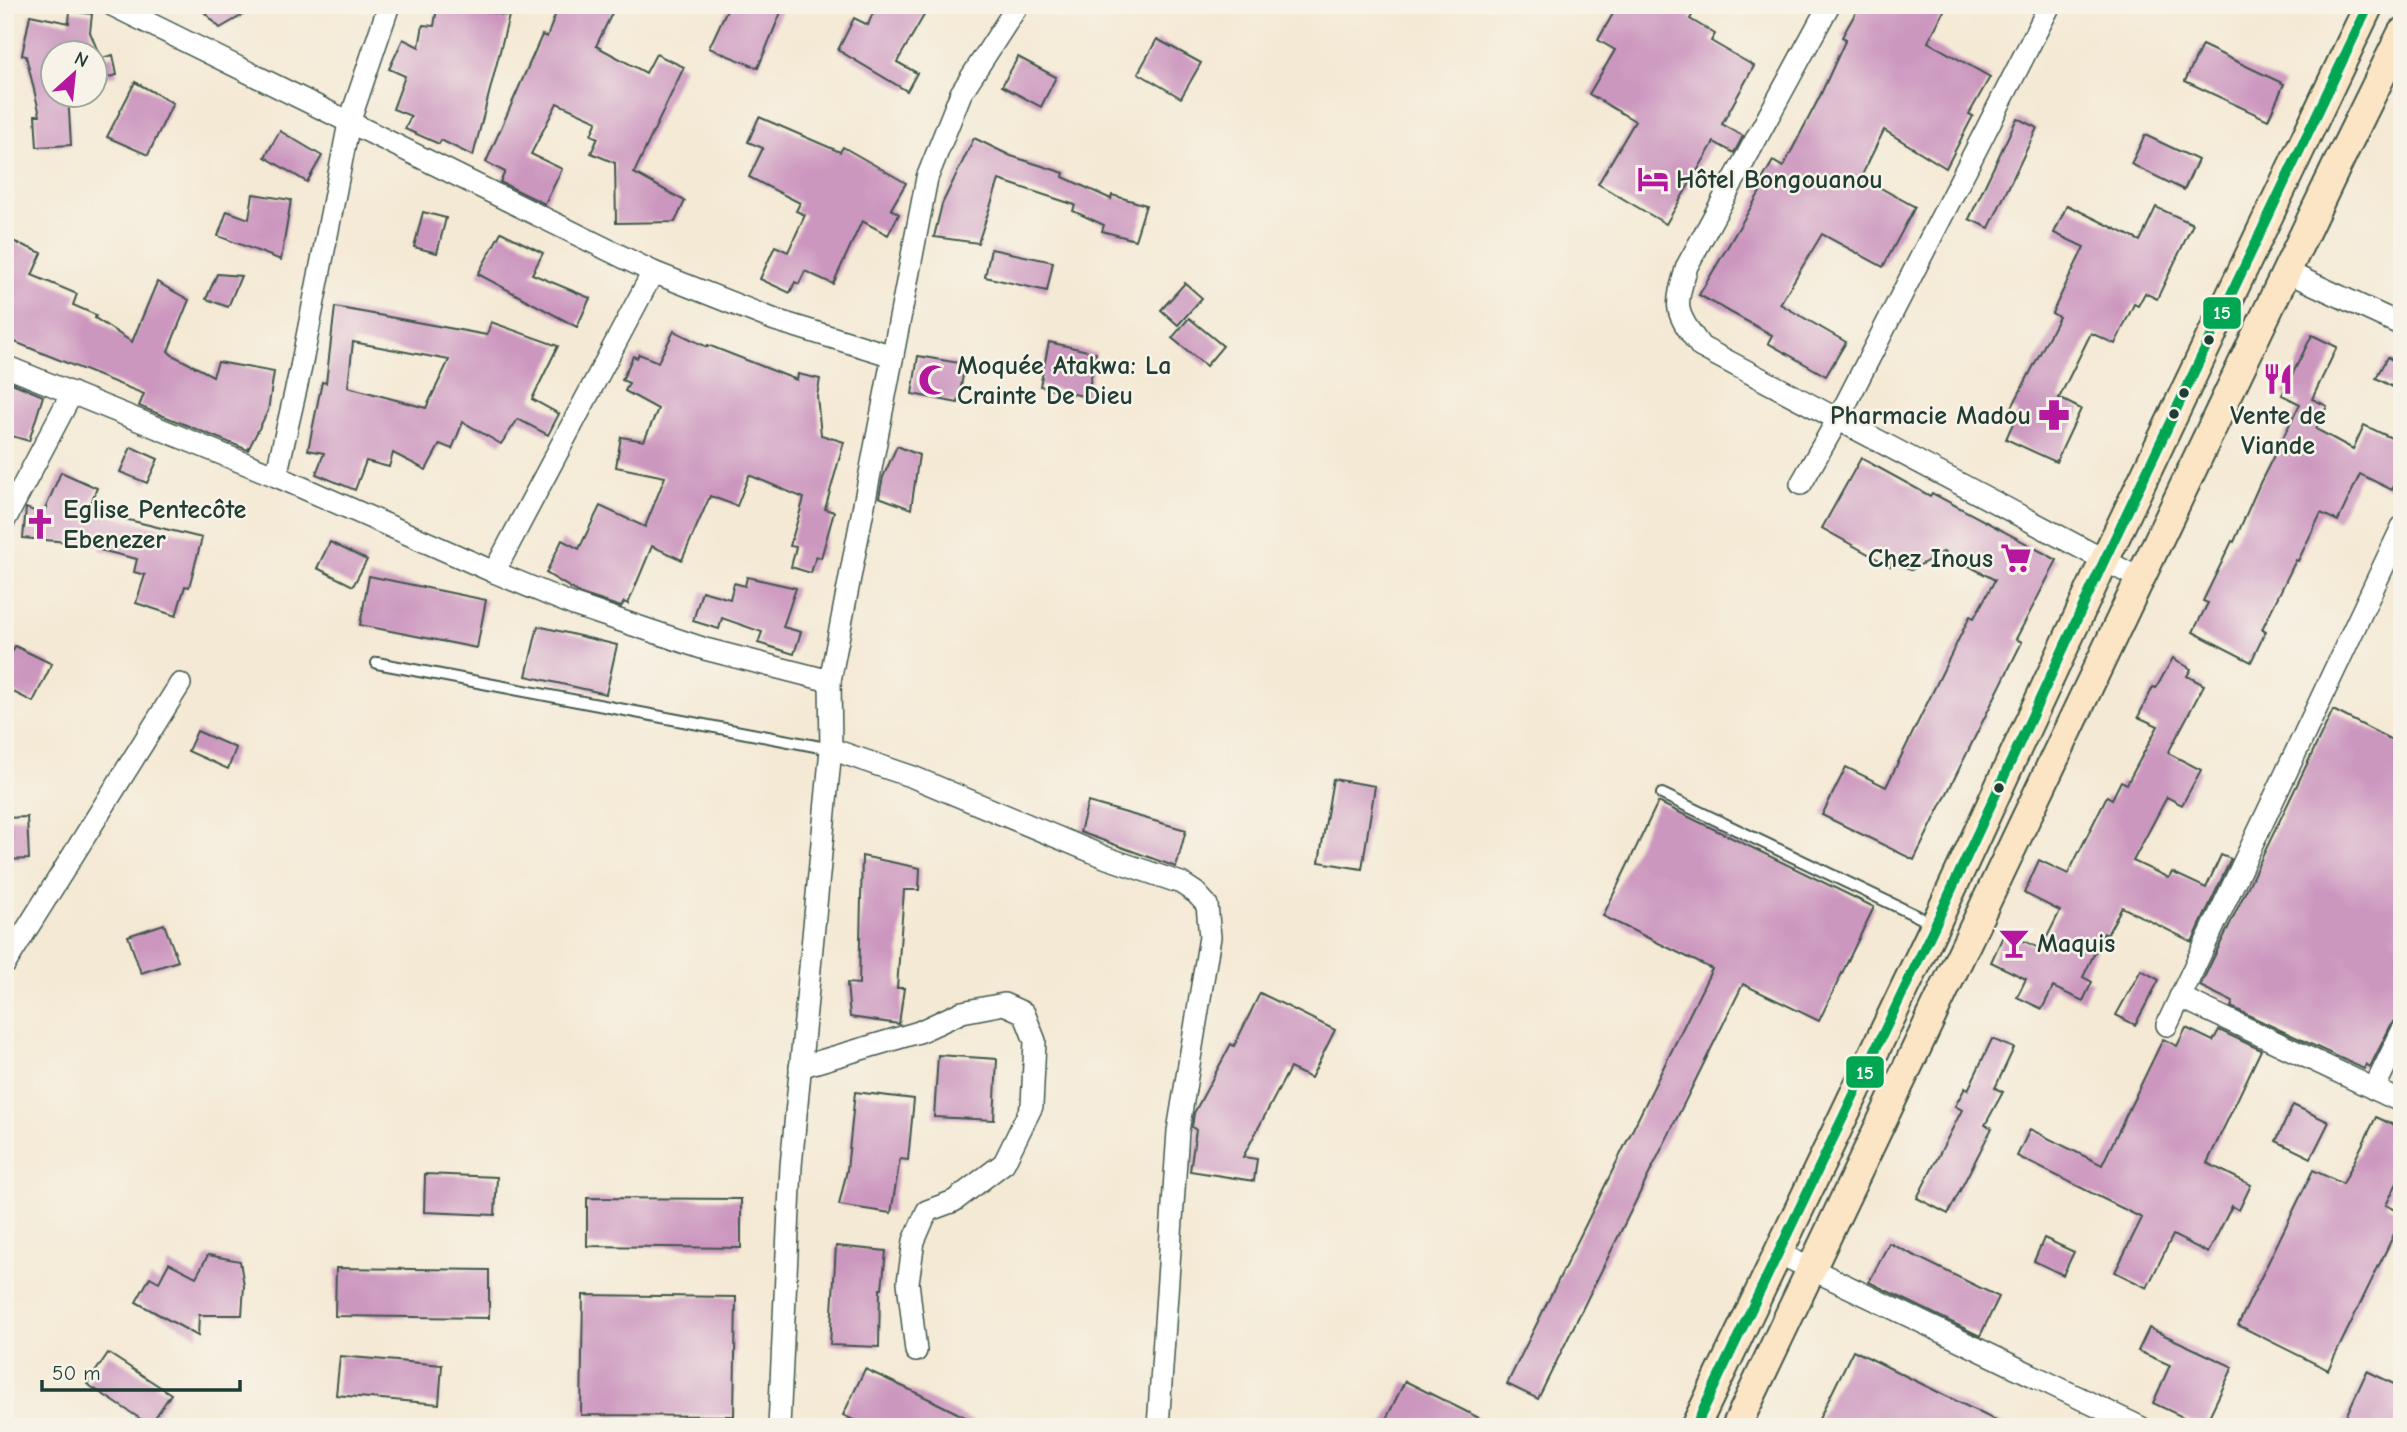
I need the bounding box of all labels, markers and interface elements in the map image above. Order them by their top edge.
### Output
north arrow [38,38,108,108]
text: N [71,47,92,72]
hotel icon: Hôtel Bongouanou [1636,162,1670,196]
place label: Hôtel Bongouanou [1676,165,1883,195]
line badge: 15 [2202,296,2242,330]
text: 15 [2213,302,2231,324]
unlabelled marker [2202,333,2216,347]
place label: Moquée Atakwa: La Crainte De Dieu [957,351,1172,411]
restaurant icon: Vente de Viande [2261,362,2295,396]
mosque icon: Moquée Atakwa: La Crainte De Dieu [917,363,951,397]
unlabelled marker [2177,386,2191,400]
pharmacy icon: Pharmacie Madou [2037,398,2071,432]
place label: Pharmacie Madou [1830,401,2031,431]
place label: Vente de Viande [2230,401,2326,461]
unlabelled marker [2167,407,2181,421]
place label: Eglise Pentecôte Ebenezer [63,495,247,555]
church icon: Eglise Pentecôte Ebenezer [23,507,57,541]
supermarket icon: Chez Inous [1999,541,2033,575]
place label: Chez Inous [1868,544,1993,574]
unlabelled marker [1992,781,2006,795]
bar icon: Maquis [1997,926,2031,960]
place label: Maquis [2037,929,2115,959]
line badge: 15 [1845,1055,1885,1089]
text: 15 [1856,1062,1874,1084]
scale bar [42,1348,240,1392]
text: 50 m [52,1361,101,1385]

